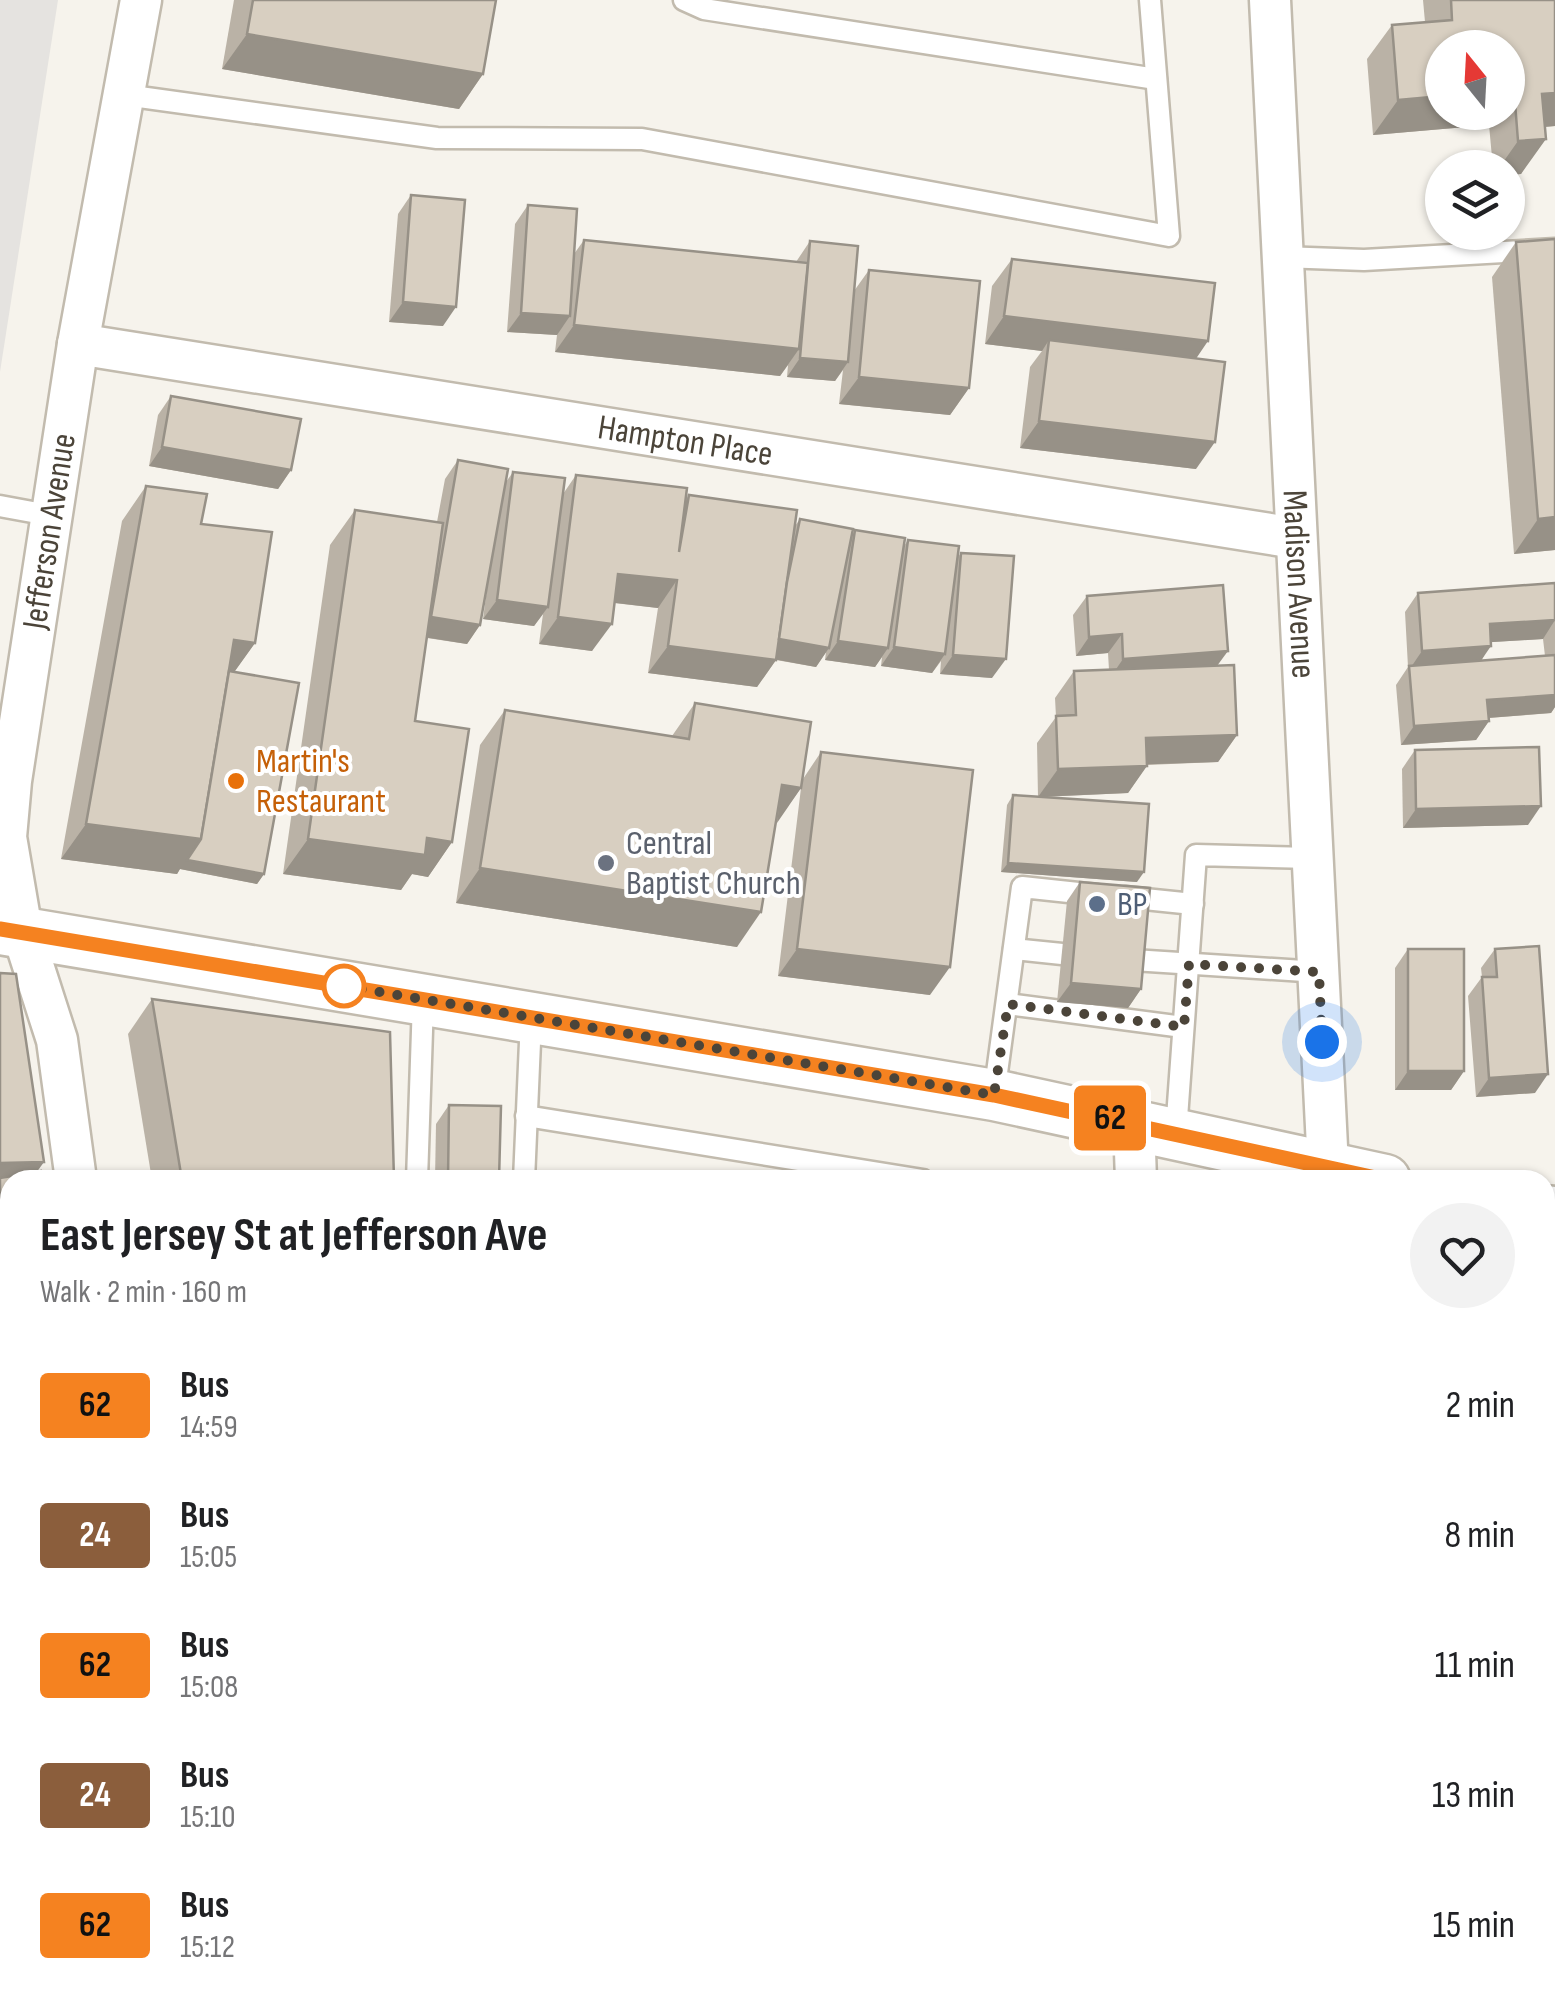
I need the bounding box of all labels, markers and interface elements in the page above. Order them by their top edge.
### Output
north arrow [1425,30,1525,130]
map controls [1425,30,1525,250]
button: layers [1425,150,1525,250]
street label: Hampton Place [595,406,776,476]
street label: Jefferson Avenue [13,430,86,633]
street label: Madison Avenue [1273,489,1325,680]
place label: Martin's Restaurant [256,740,386,823]
marker: Martin's Restaurant [225,770,247,792]
place label: Central Baptist Church [626,822,801,905]
marker: Central Baptist Church [595,852,617,874]
place label: BP [1117,883,1147,926]
marker: BP [1086,893,1108,915]
unlabelled marker [323,965,365,1007]
your location [1297,1017,1347,1067]
line badge: 62 [1065,1086,1155,1150]
text: 62 [1094,1097,1126,1140]
button: heart [1410,1203,1515,1308]
text: East Jersey St at Jefferson Ave [40,1207,547,1264]
text: Walk · 2 min · 160 m [40,1273,247,1312]
text: Bus [180,1363,229,1408]
text: 2 min [1446,1383,1515,1428]
text: 62 [79,1384,111,1427]
text: 14:59 [180,1408,238,1447]
text: Bus [180,1493,229,1538]
text: 8 min [1445,1513,1515,1558]
text: 24 [79,1514,111,1557]
text: 15:05 [180,1538,237,1577]
text: Bus [180,1623,229,1668]
text: 11 min [1435,1643,1515,1688]
text: 62 [79,1644,111,1687]
text: 15:08 [180,1668,238,1707]
text: Bus [180,1753,229,1798]
text: 13 min [1432,1773,1515,1818]
text: 24 [79,1774,111,1817]
text: 15:10 [180,1798,236,1837]
text: Bus [180,1883,229,1928]
text: 15 min [1433,1903,1515,1948]
text: 62 [79,1904,111,1947]
text: 15:12 [180,1928,235,1967]

